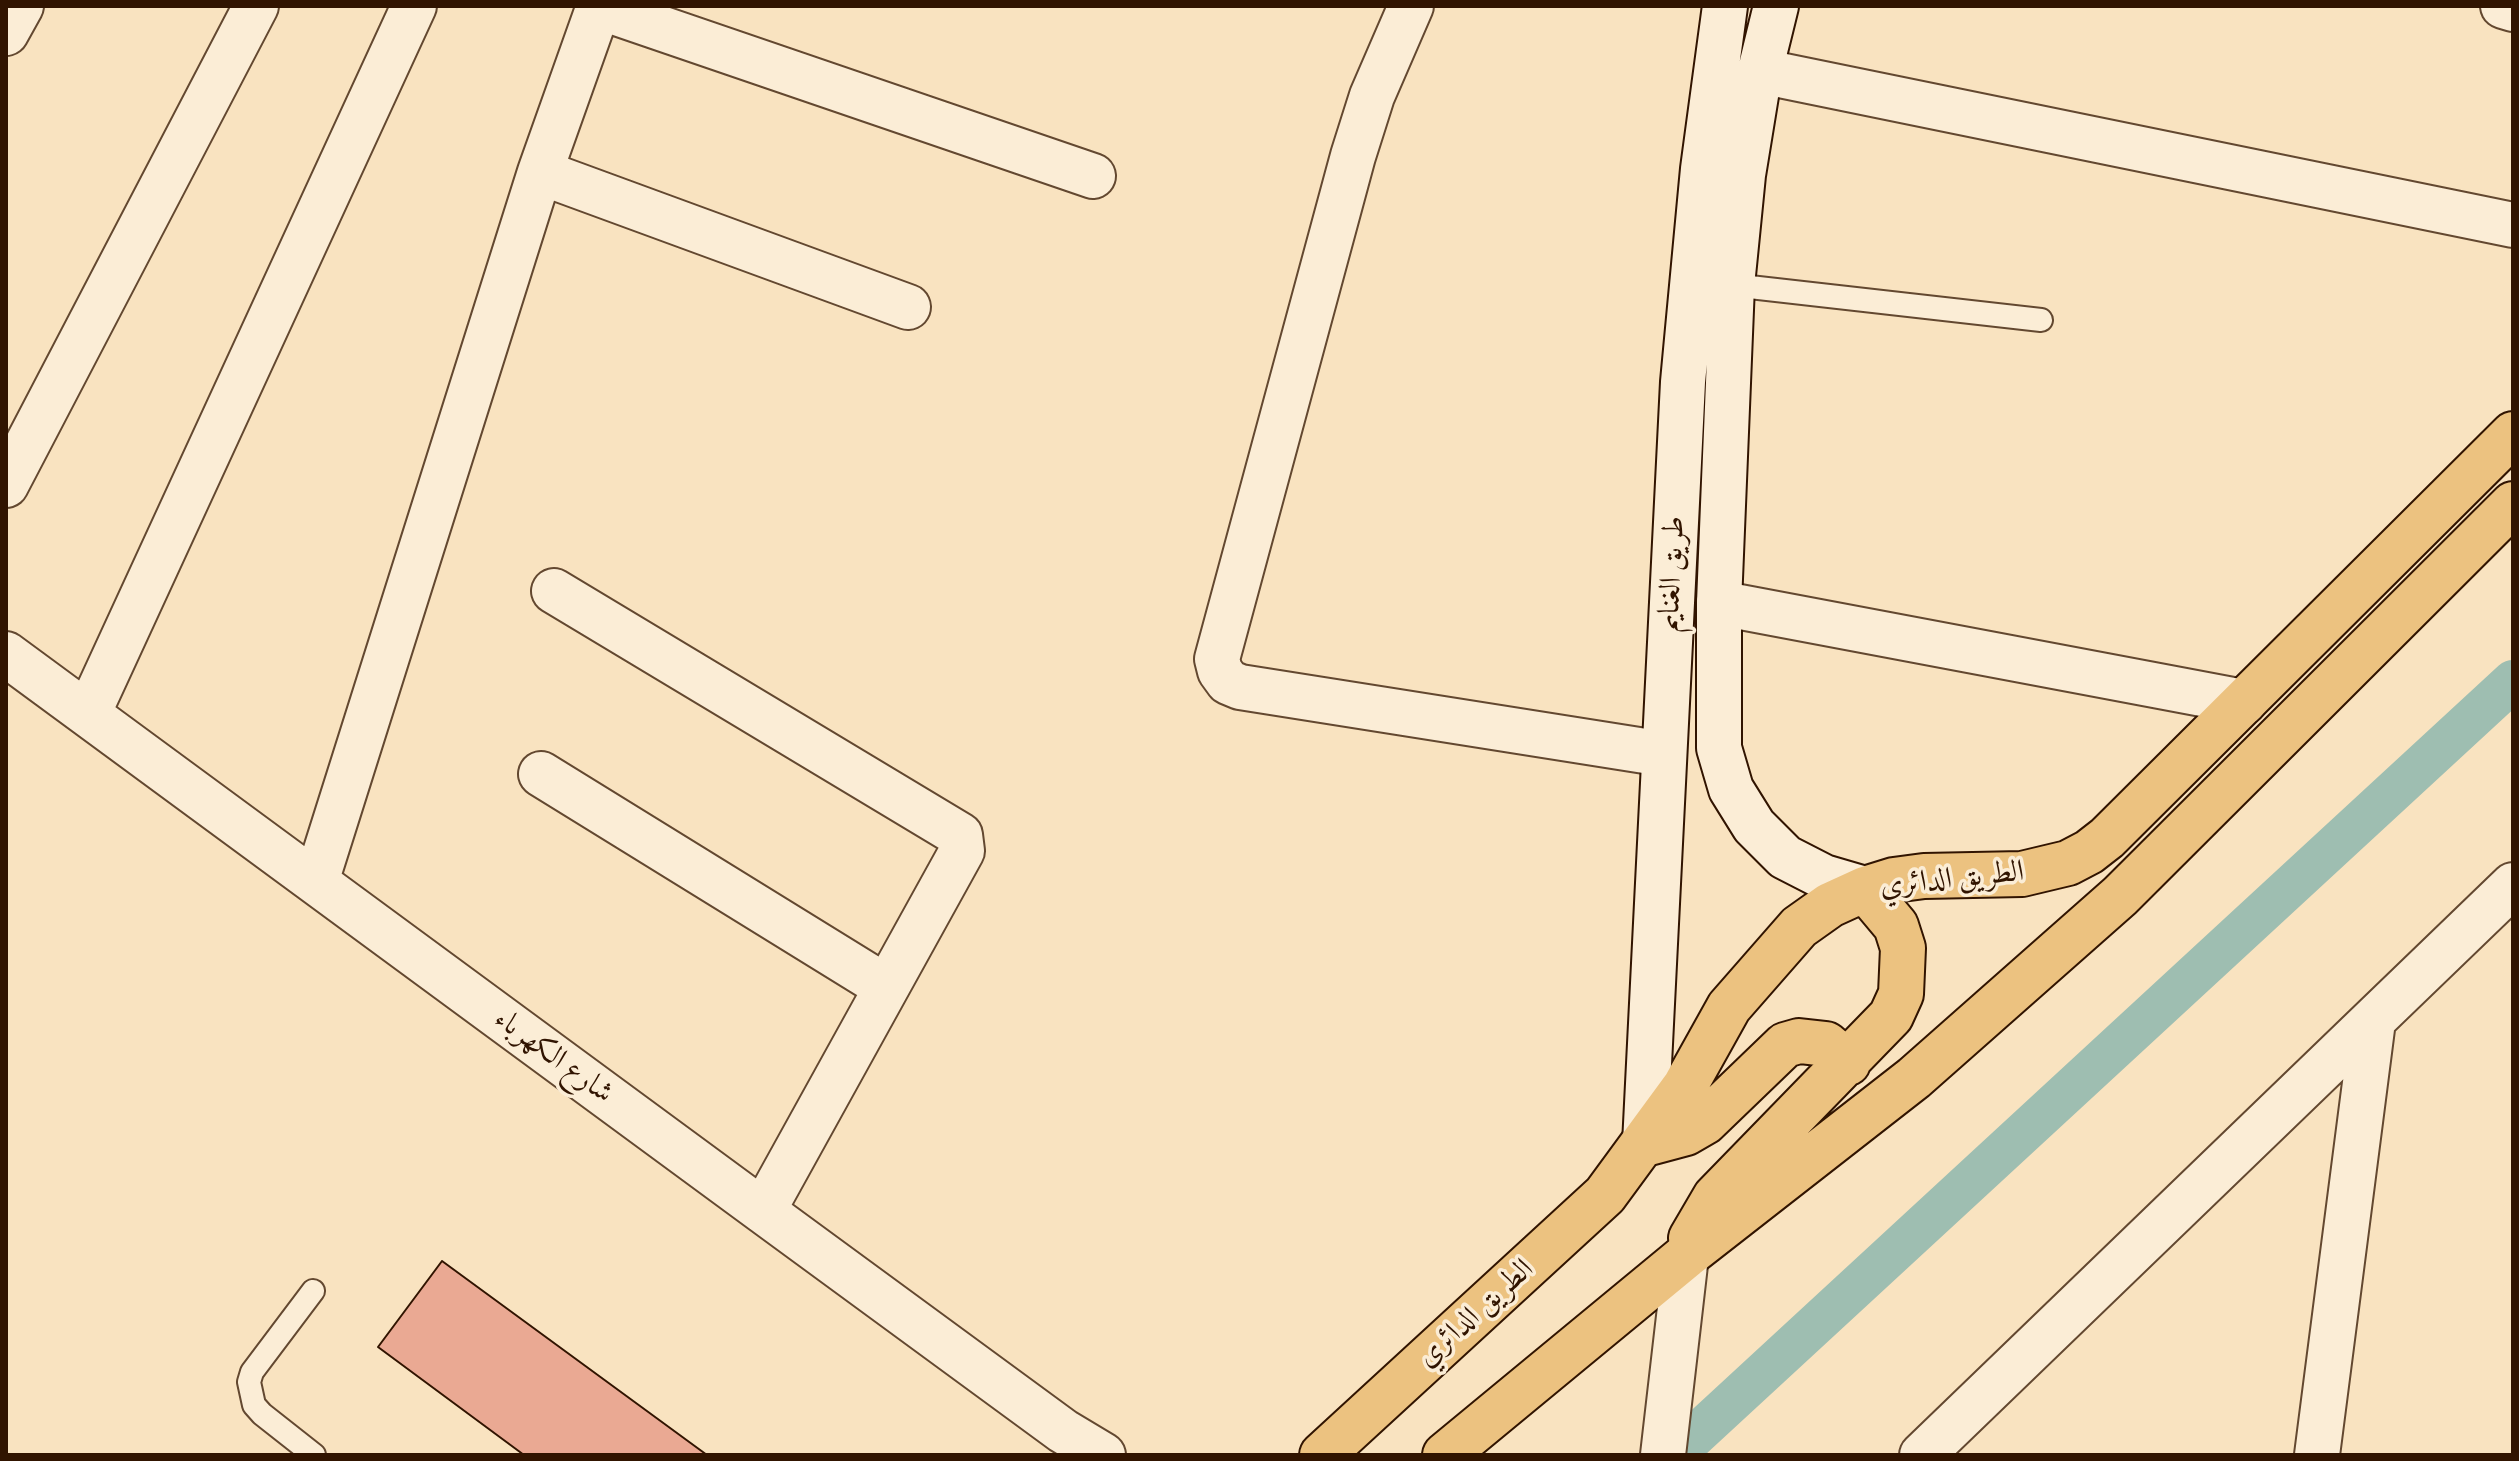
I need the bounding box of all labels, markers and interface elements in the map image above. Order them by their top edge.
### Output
street label: طريق الغنايم [1652,515,1694,633]
street label: الطريق الدائري [1878,855,2026,905]
street label: شارع الكهرباء [486,1002,620,1112]
street label: الطريق الدائري [1410,1252,1542,1376]

